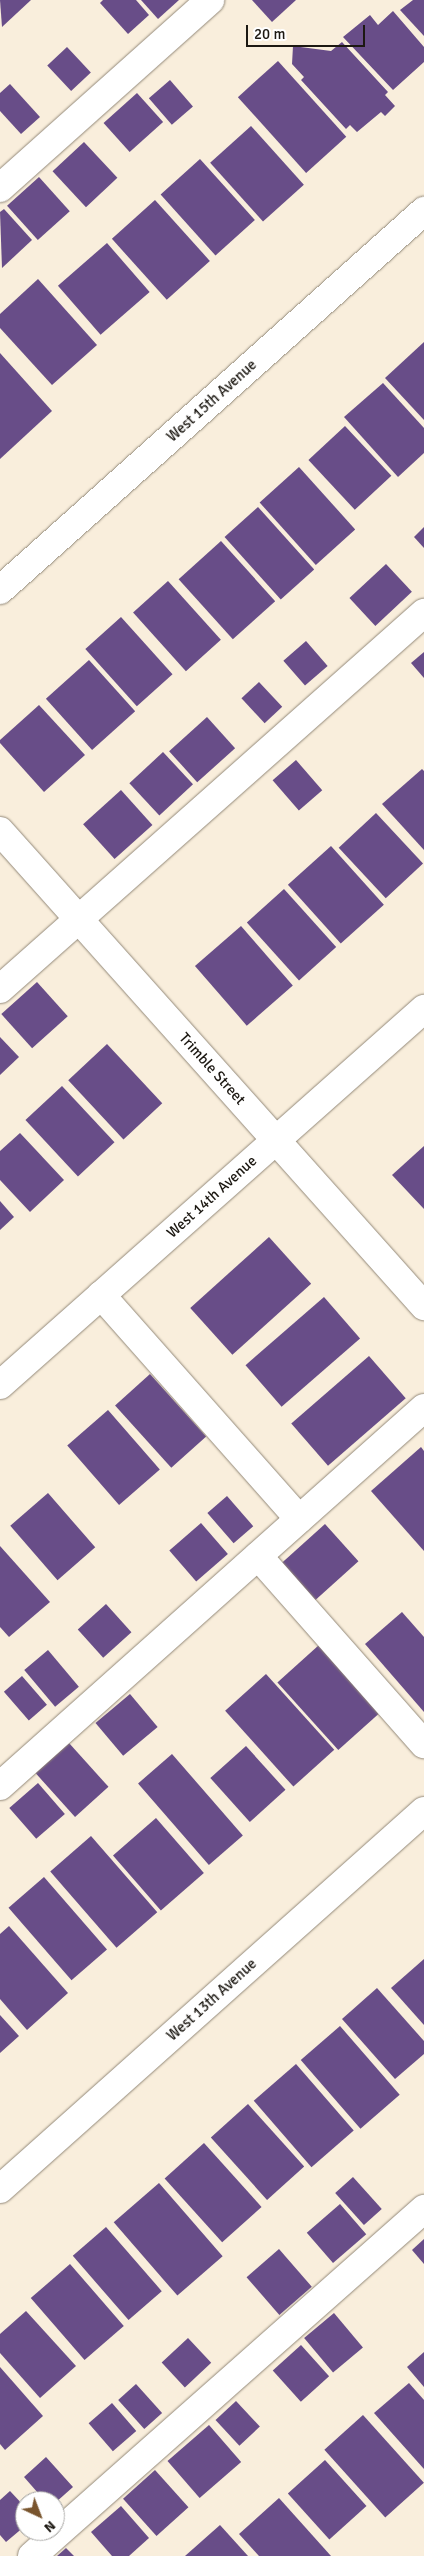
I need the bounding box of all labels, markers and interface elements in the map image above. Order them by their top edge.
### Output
scale bar [249,15,368,47]
text: 20 m [254,25,285,43]
street label: West 15th Avenue [163,356,261,446]
street label: Trimble Street [175,1029,249,1109]
street label: West 14th Avenue [163,1152,261,1242]
street label: West 13th Avenue [163,1955,261,2045]
north arrow [15,2491,65,2541]
text: N [41,2517,59,2536]

